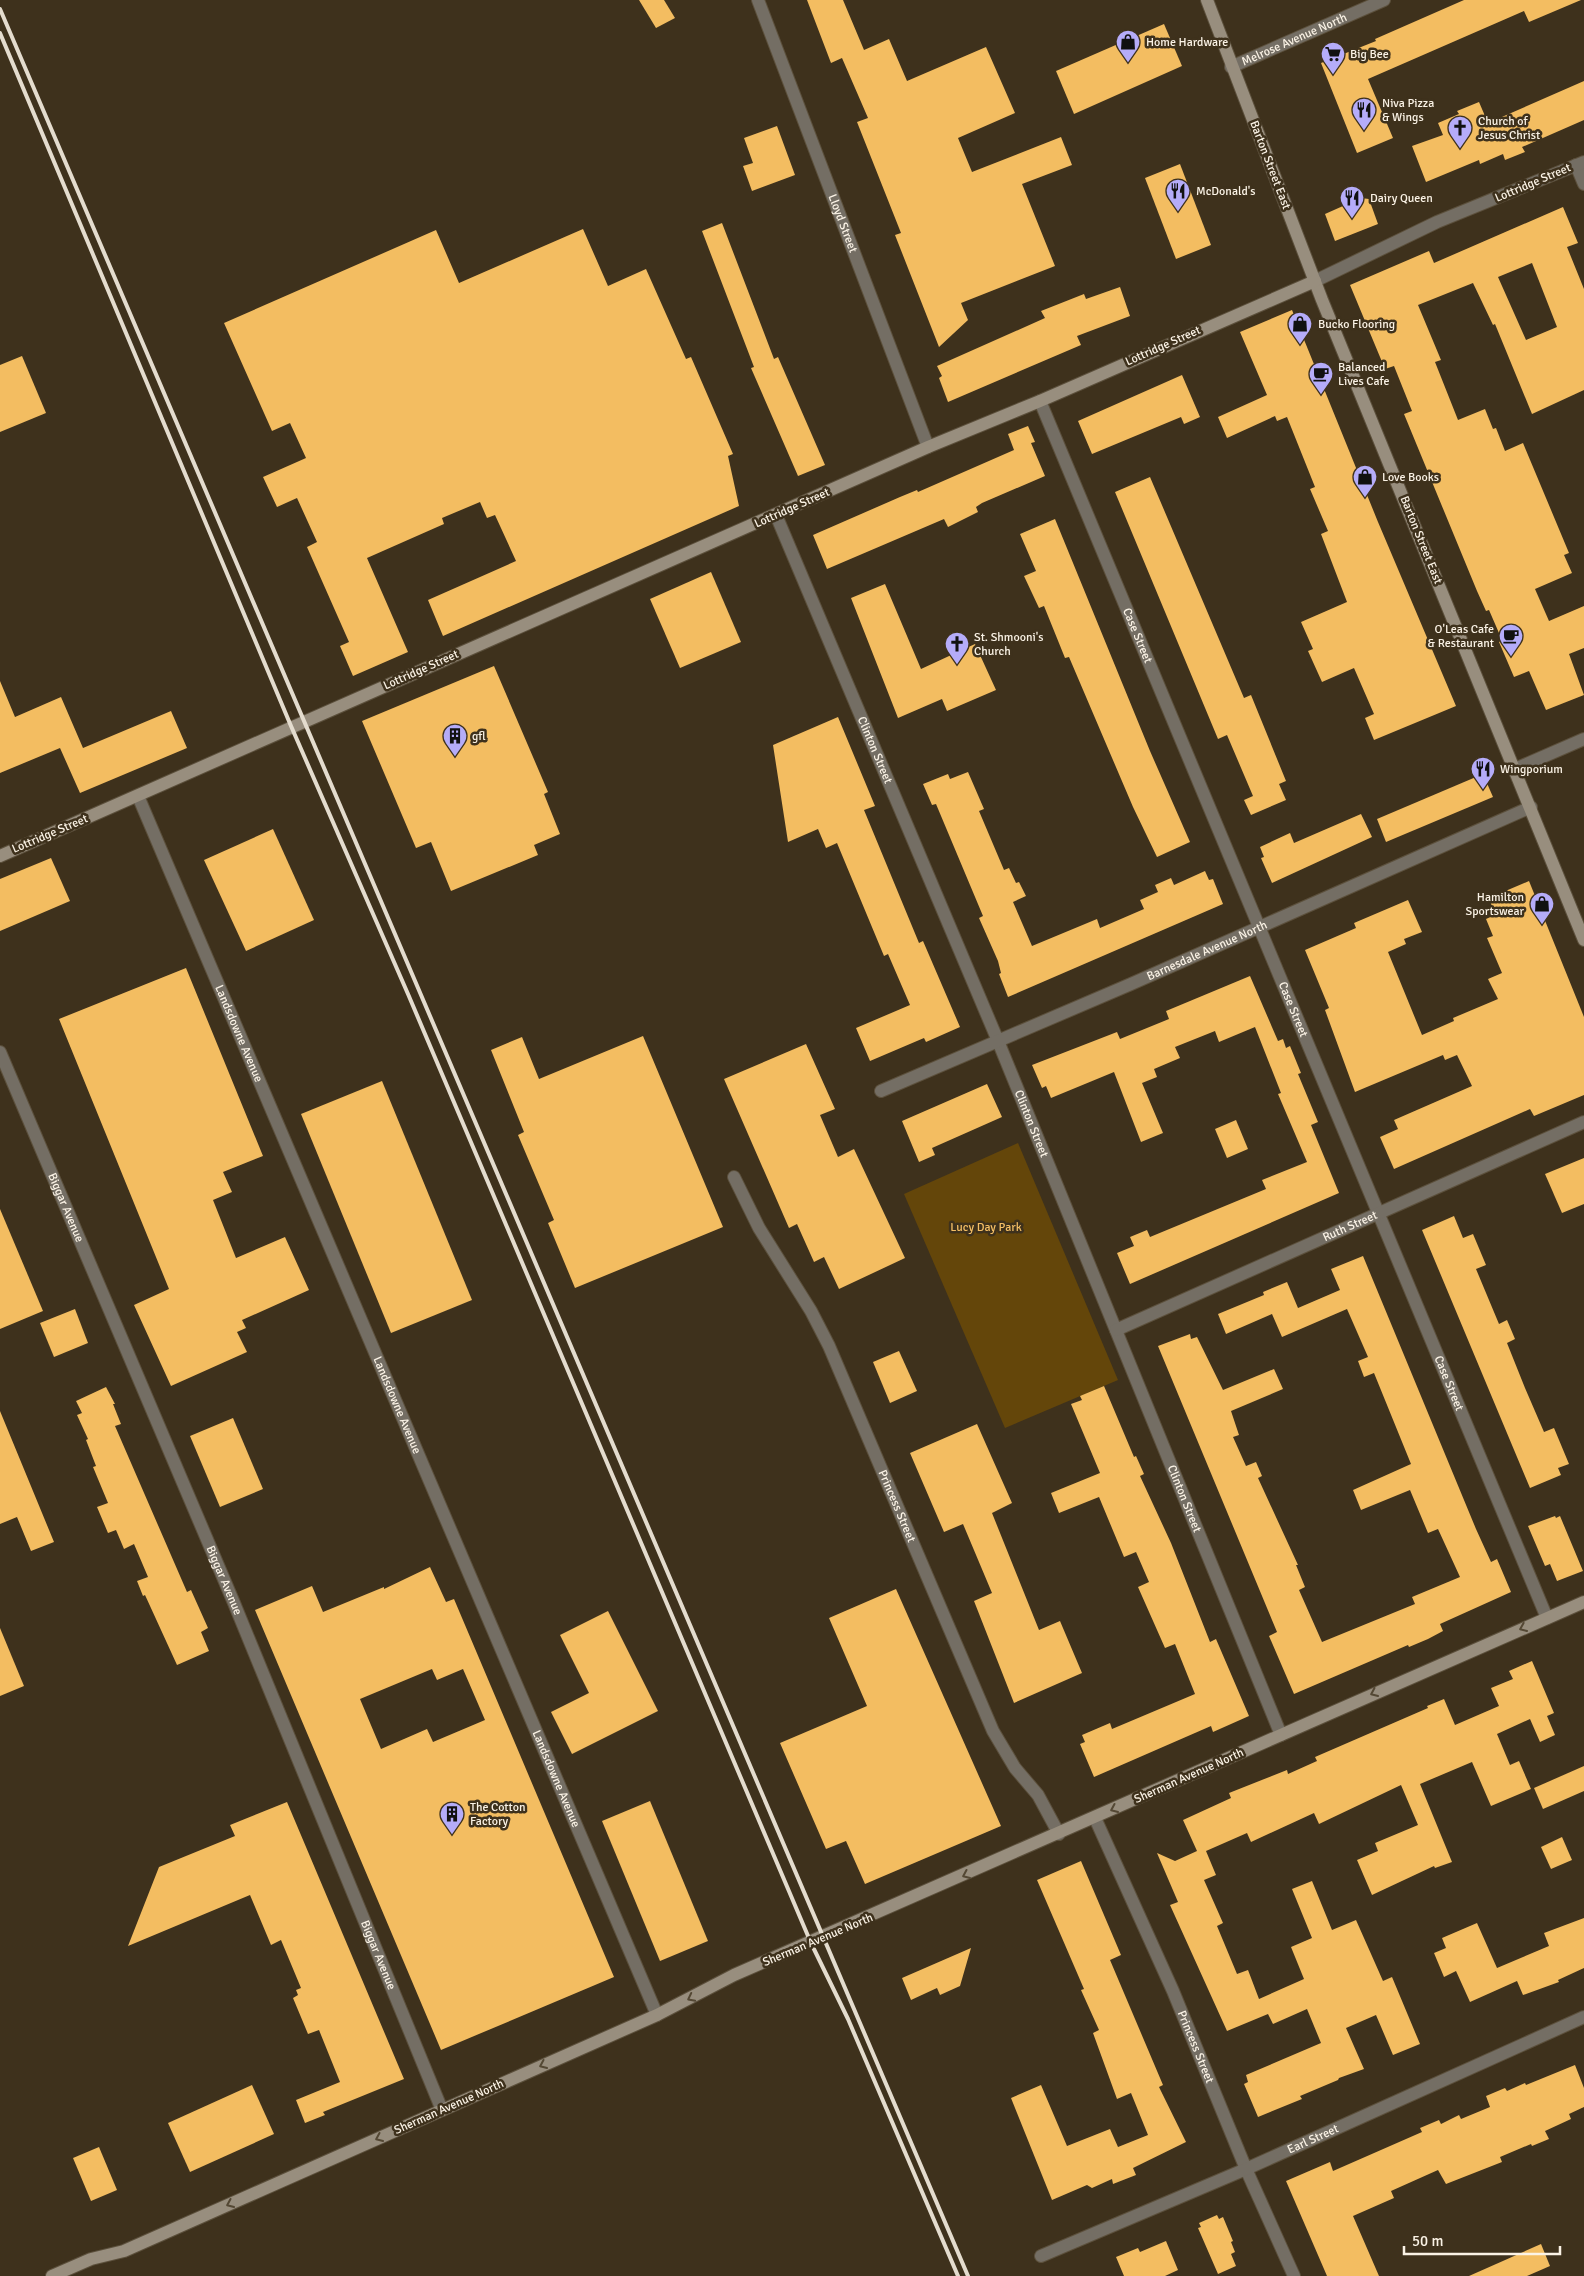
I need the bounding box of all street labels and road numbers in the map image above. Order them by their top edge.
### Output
street label: Melrose Avenue North [1239,10,1349,69]
street label: Barton Street East [1246,119,1294,211]
street label: Lottridge Street [1493,160,1573,206]
street label: Lloyd Street [825,192,861,255]
street label: Lottridge Street [1123,323,1203,369]
street label: Lottridge Street [752,485,832,531]
street label: Barton Street East [1397,494,1445,586]
street label: Case Street [1120,606,1156,665]
street label: Lottridge Street [381,647,461,693]
street label: Clinton Street [854,714,896,786]
street label: Lottridge Street [10,811,90,857]
street label: Barnesdale Avenue North [1144,917,1270,984]
street label: Case Street [1275,979,1312,1039]
street label: Landsdowne Avenue [212,982,266,1084]
street label: Clinton Street [1011,1088,1052,1159]
street label: Biggar Avenue [45,1171,87,1245]
street label: Ruth Street [1320,1207,1380,1245]
street label: Case Street [1431,1353,1467,1413]
street label: Landsdowne Avenue [370,1354,425,1456]
street label: Clinton Street [1164,1463,1205,1534]
street label: Princess Street [875,1468,919,1544]
street label: Biggar Avenue [203,1543,246,1617]
street label: Landsdowne Avenue [529,1728,584,1830]
street label: Sherman Avenue North [1132,1745,1246,1807]
street label: Sherman Avenue North [761,1910,875,1970]
street label: Biggar Avenue [357,1918,399,1992]
street label: Princess Street [1174,2008,1217,2085]
street label: Sherman Avenue North [392,2076,506,2138]
street label: Earl Street [1285,2121,1341,2157]

